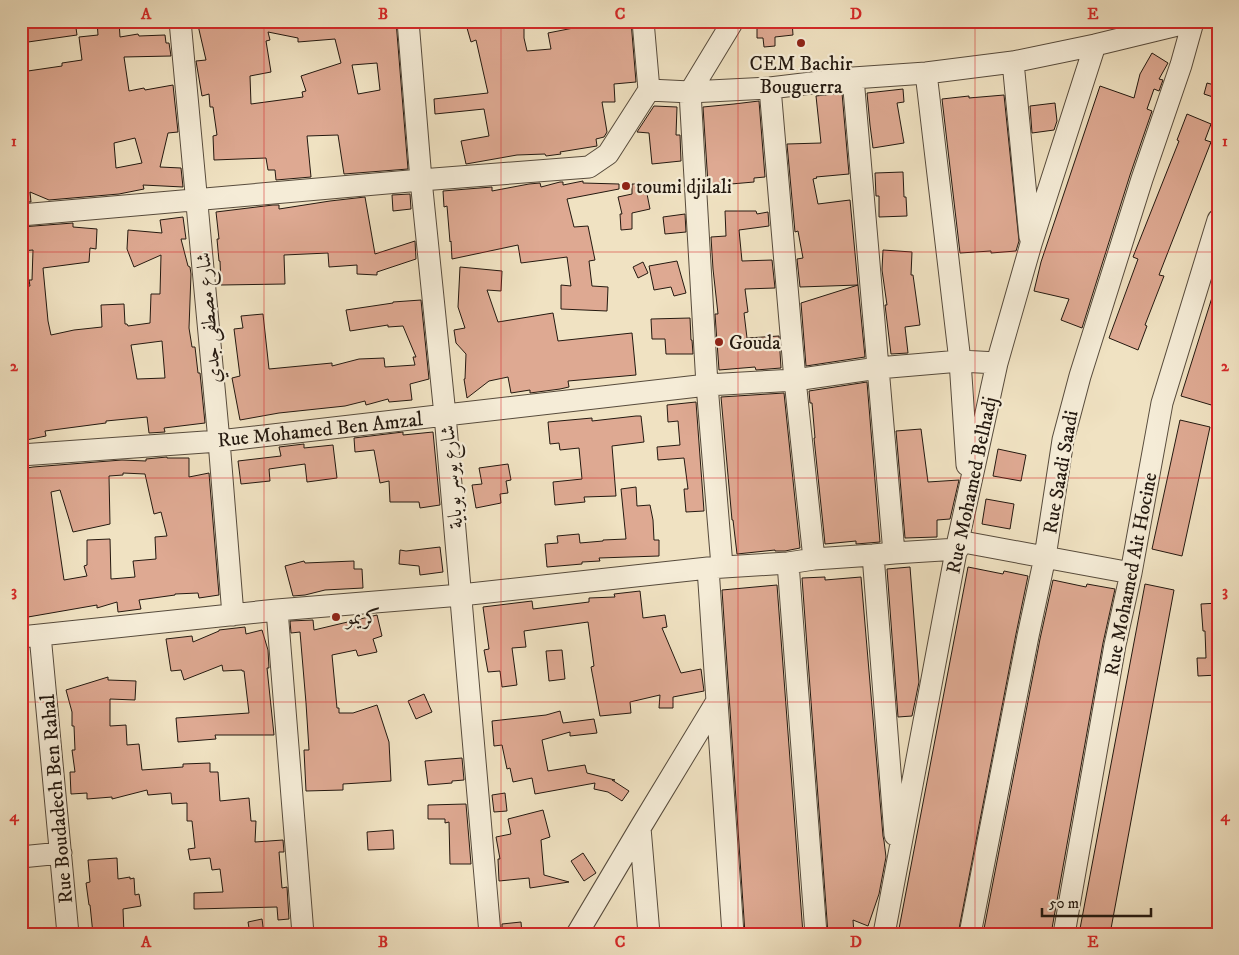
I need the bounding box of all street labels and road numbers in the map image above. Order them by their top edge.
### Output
street label: شارع مصطفى جدي [191,251,232,384]
street label: Rue Mohamed Belhadj [941,394,1003,576]
street label: Rue Mohamed Ben Amzal [216,407,424,454]
street label: Rue Saadi Saadi [1038,409,1085,536]
street label: شارع يوسر بوباية [436,424,473,530]
street label: Rue Mohamed Ait Hocine [1099,470,1163,678]
street label: Rue Boudadech Ben Rahal [36,693,79,905]

